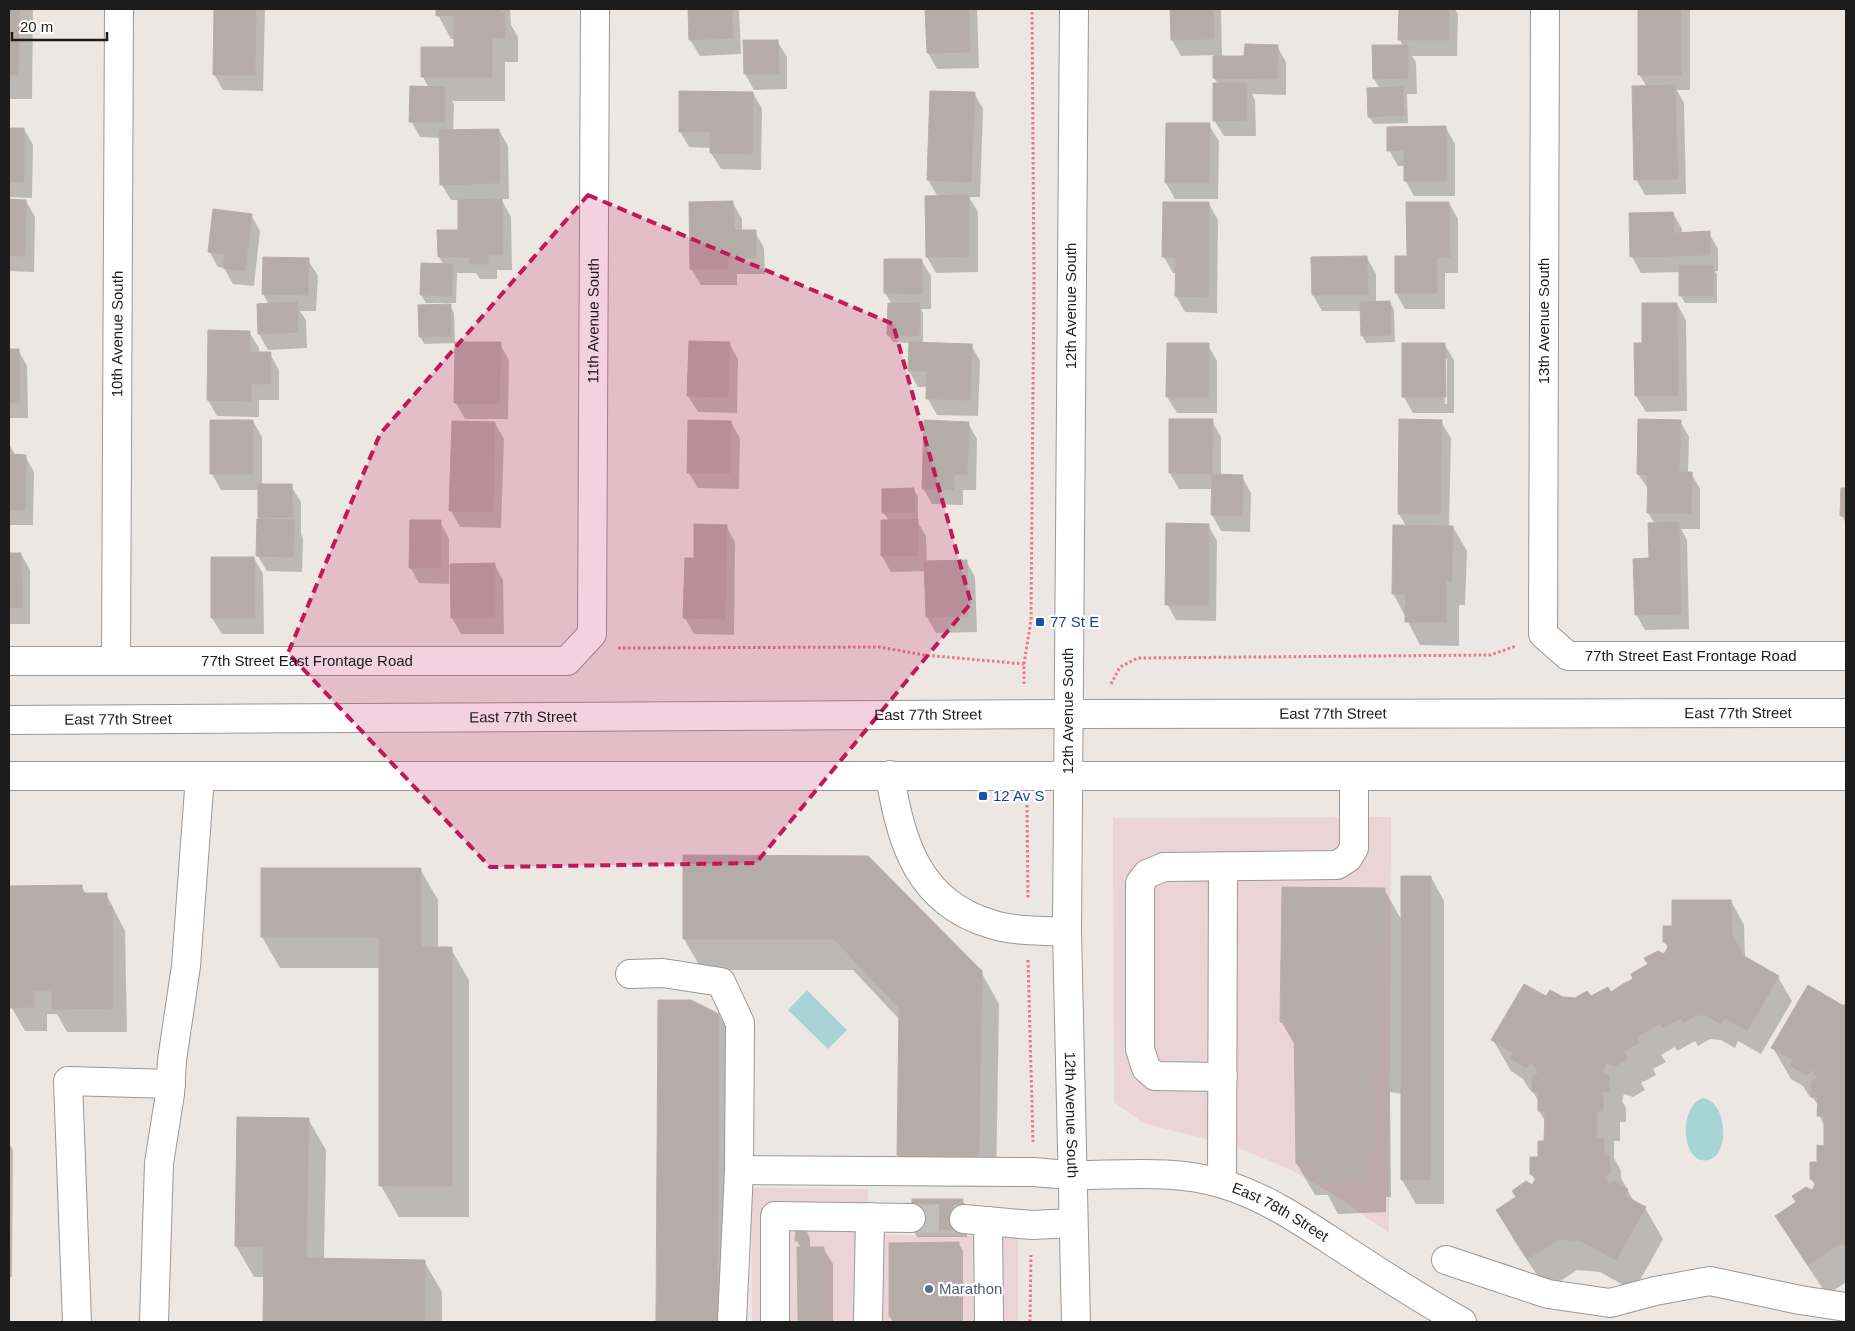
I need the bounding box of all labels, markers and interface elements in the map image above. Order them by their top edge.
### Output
scale bar [12,10,108,42]
text: 20 m [20,18,53,35]
street label: 12th Avenue South [1062,243,1079,369]
street label: 11th Avenue South [584,258,602,384]
street label: 13th Avenue South [1535,258,1552,384]
street label: 10th Avenue South [108,271,126,397]
place label: 77 St E [1050,613,1099,630]
marker: 77 St E [1034,616,1046,628]
street label: 77th Street East Frontage Road [1585,647,1797,664]
street label: 12th Avenue South [1059,648,1076,774]
street label: 77th Street East Frontage Road [201,652,413,669]
street label: East 77th Street [1684,704,1793,721]
street label: East 77th Street [874,705,983,723]
street label: East 77th Street [1279,705,1388,722]
street label: East 77th Street [469,708,578,725]
street label: East 77th Street [64,710,173,728]
place label: 12 Av S [993,787,1044,804]
marker: 12 Av S [977,790,989,802]
street label: 12th Avenue South [1062,1051,1082,1178]
street label: East 78th Street [1230,1179,1333,1245]
place label: Marathon [939,1280,1002,1297]
marker: Marathon [923,1283,935,1295]

